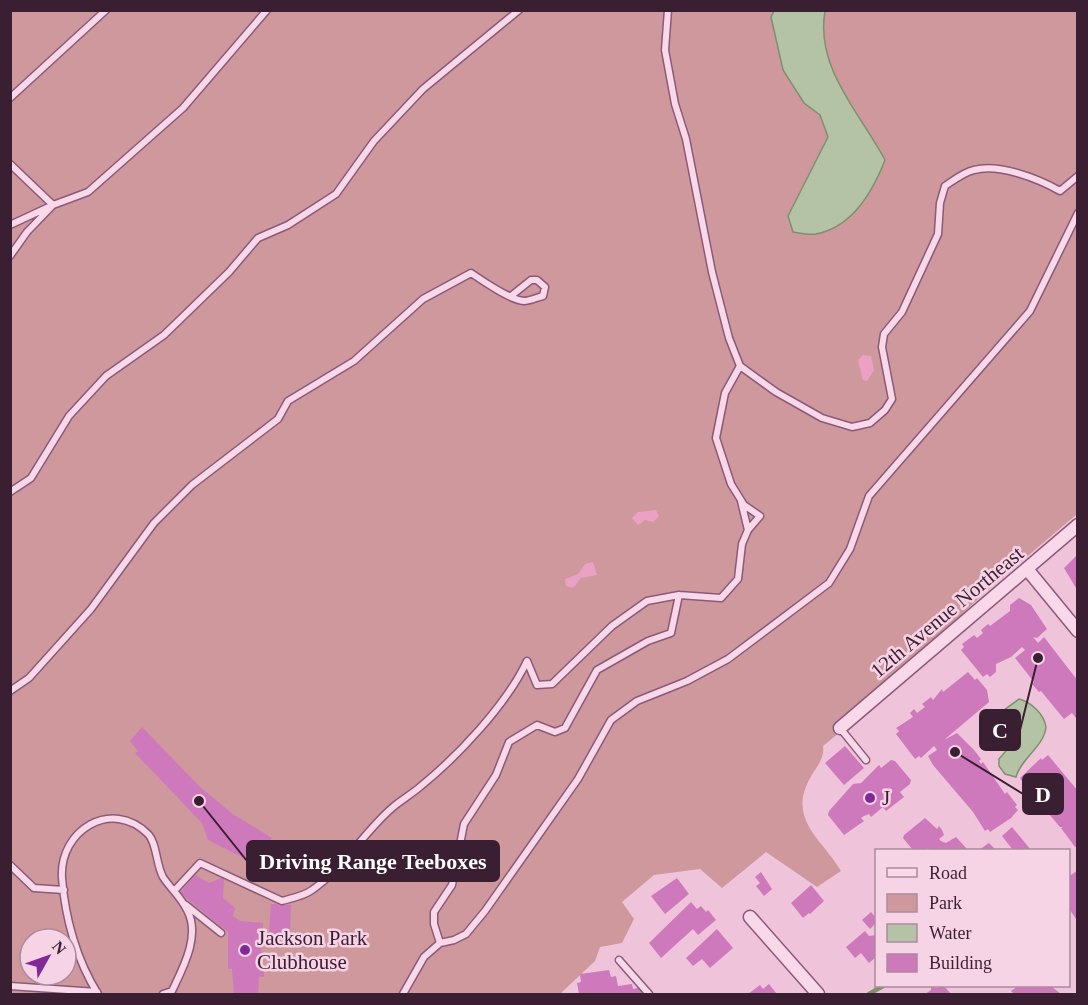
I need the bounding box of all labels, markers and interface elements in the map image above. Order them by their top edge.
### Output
street label: 12th Avenue Northeast [866,541,1028,683]
callout: C [980,710,1020,750]
text: C [992,718,1008,743]
callout: D [1023,774,1063,814]
text: D [1035,782,1051,807]
place label: J [882,786,890,810]
marker: J [863,791,877,805]
callout: Driving Range Teeboxes [247,841,499,881]
text: Driving Range Teeboxes [259,849,487,874]
legend [875,849,1070,987]
text: Road [929,863,967,883]
text: Park [929,893,962,913]
text: Water [929,923,972,943]
place label: Jackson Park Clubhouse [257,926,368,974]
north arrow [18,927,78,987]
text: N [49,938,70,958]
marker: Jackson Park Clubhouse [238,943,252,957]
text: Building [929,953,992,973]

